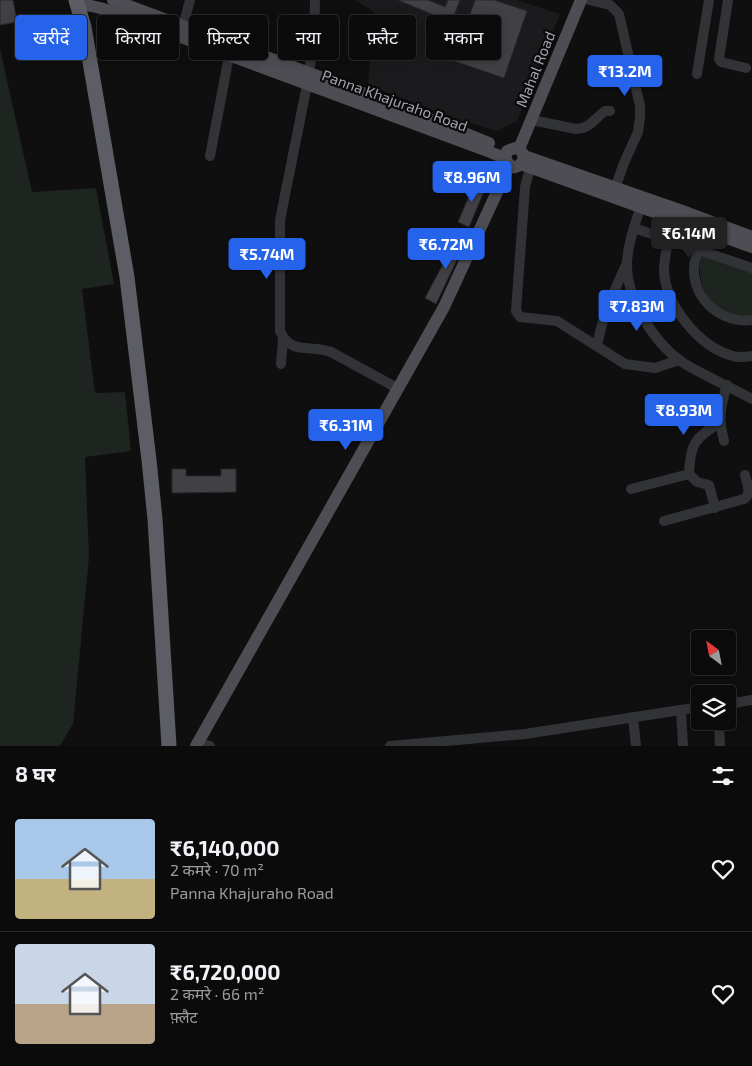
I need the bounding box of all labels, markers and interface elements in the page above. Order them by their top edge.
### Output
chip: खरीदें [15,15,87,60]
chip: किराया [97,15,179,60]
chip: फ़िल्टर [189,15,268,60]
chip: नया [278,15,339,60]
chip: फ़्लैट [349,15,416,60]
chip: मकान [426,15,501,60]
street label: Mahal Road [512,28,558,110]
pin: ₹13.2M [584,54,666,97]
text: ₹13.2M [598,61,652,80]
street label: Panna Khajuraho Road [319,65,470,136]
pin: ₹8.96M [431,160,513,203]
text: ₹8.96M [444,167,500,186]
pin: ₹6.14M [648,216,730,259]
text: ₹6.14M [662,223,716,242]
pin: ₹6.72M [405,228,487,270]
text: ₹6.72M [419,234,473,253]
pin: ₹5.74M [226,238,308,280]
text: ₹5.74M [240,244,294,263]
pin: ₹7.83M [596,290,678,332]
text: ₹7.83M [610,296,664,315]
pin: ₹8.93M [643,394,725,436]
text: ₹8.93M [656,400,712,419]
pin: ₹6.31M [305,408,387,451]
text: ₹6.31M [319,415,373,434]
north arrow [691,630,736,675]
map controls [691,630,736,730]
button: layers [691,685,736,730]
text: 8 घर [15,761,56,786]
icon: filters [709,762,737,790]
text: ₹6,140,000 [170,835,280,860]
icon: home [55,839,115,899]
icon: heart [709,855,737,883]
text: 2 कमरे · 70 m² [170,860,264,879]
text: Panna Khajuraho Road [170,883,334,902]
text: ₹6,720,000 [170,959,281,984]
icon: home [55,964,115,1024]
icon: heart [709,980,737,1008]
text: 2 कमरे · 66 m² [170,984,264,1003]
text: फ़्लैट [170,1007,198,1026]

